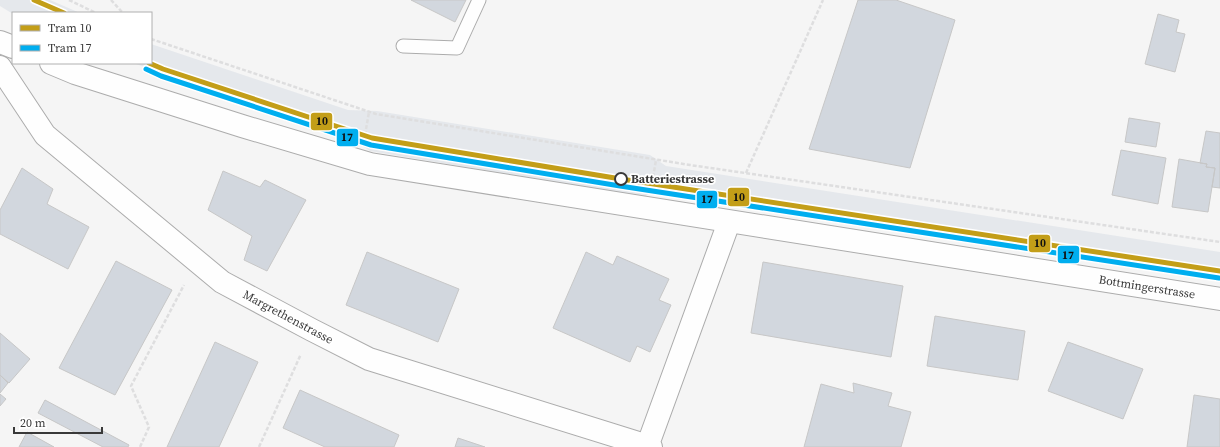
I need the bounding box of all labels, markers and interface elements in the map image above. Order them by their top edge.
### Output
legend [12,12,152,64]
text: Tram 10 [48,20,92,36]
text: Tram 17 [48,40,92,56]
line badge: 10 [310,112,333,131]
text: 10 [316,114,328,129]
line badge: 17 [336,128,359,147]
text: 17 [341,130,353,145]
place label: Batteriestrasse [631,171,714,187]
marker: Batteriestrasse [614,172,628,186]
line badge: 10 [727,187,750,207]
line badge: 17 [696,190,718,209]
text: 10 [733,190,745,205]
text: 17 [701,192,713,207]
line badge: 10 [1028,234,1051,253]
text: 10 [1034,236,1046,251]
line badge: 17 [1057,245,1080,264]
text: 17 [1062,248,1074,263]
street label: Bottmingerstrasse [1098,271,1196,303]
street label: Margrethenstrasse [240,286,336,348]
scale bar [14,409,102,435]
text: 20 m [20,415,46,431]

